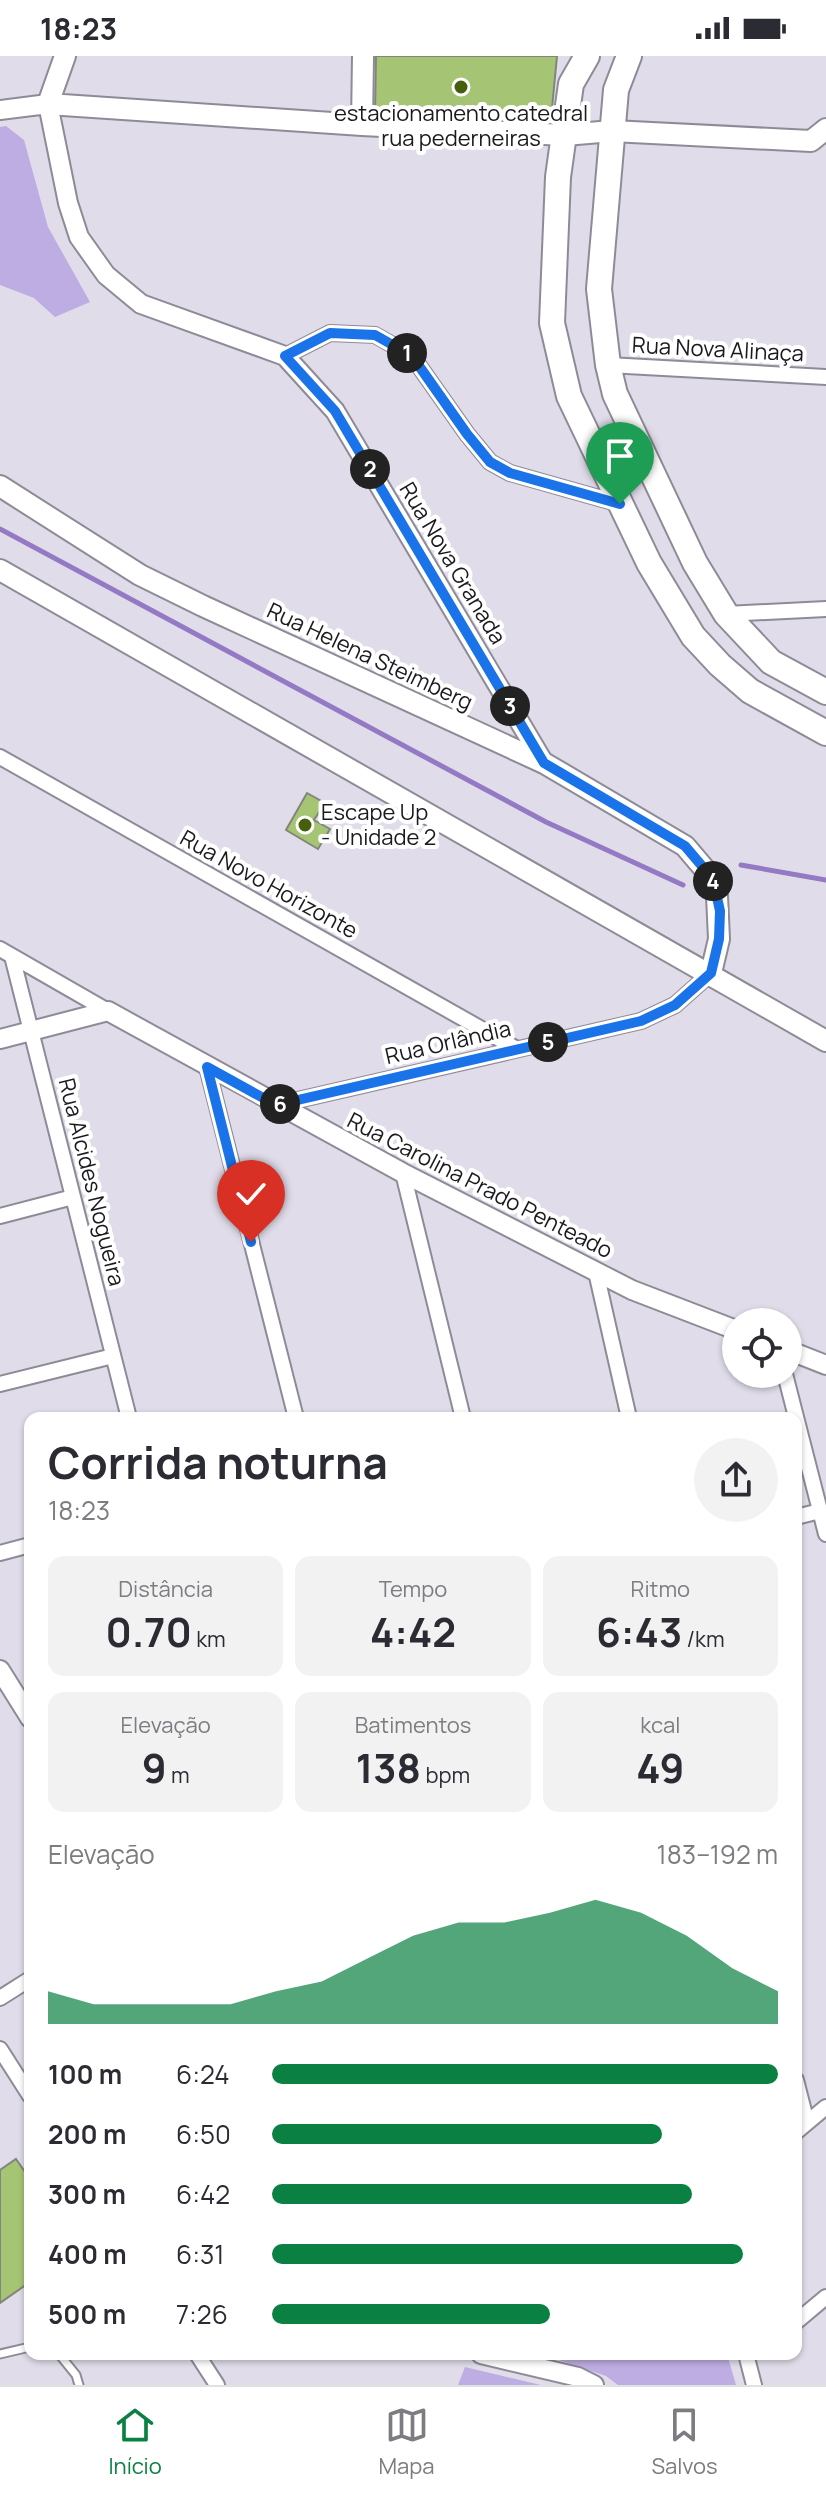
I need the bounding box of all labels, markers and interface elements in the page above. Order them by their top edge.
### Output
text: 18:23 [40,8,117,49]
marker: estacionamento catedral rua pederneiras [452,78,470,96]
place label: estacionamento catedral rua pederneiras [334,98,588,153]
street label: Rua Nova Alinaça [631,330,805,368]
pin: 1 [387,333,427,373]
text: 1 [402,338,412,368]
pin [586,422,654,504]
icon: arrive [598,434,642,478]
pin: 2 [350,449,390,489]
text: 2 [363,454,377,484]
street label: Rua Nova Granada [393,476,513,650]
street label: Rua Helena Steimberg [262,595,478,717]
pin: 3 [490,686,530,726]
text: 3 [504,691,516,721]
place label: Escape Up - Unidade 2 [321,797,436,852]
marker: Escape Up - Unidade 2 [296,816,314,834]
street label: Rua Novo Horizonte [175,823,363,945]
pin: 4 [693,861,733,901]
text: 4 [706,866,720,896]
street label: Rua Orlândia [382,1013,514,1071]
pin: 5 [528,1022,568,1062]
text: 5 [542,1027,554,1057]
street label: Rua Alcides Nogueira [52,1075,132,1289]
pin: 6 [260,1084,300,1124]
text: 6 [273,1089,287,1119]
street label: Rua Carolina Prado Penteado [342,1105,618,1265]
pin [217,1160,285,1242]
icon: check [229,1172,273,1216]
map controls [722,1308,802,1388]
button: locate [722,1308,802,1388]
text: Corrida noturna [48,1432,388,1492]
button: share [694,1438,778,1522]
text: 18:23 [48,1492,110,1528]
text: Distância [118,1574,213,1604]
text: Tempo [379,1574,447,1604]
text: Ritmo [631,1574,690,1604]
text: 0.70 [106,1604,192,1659]
text: 4:42 [370,1604,456,1659]
text: 6:43 [596,1604,682,1659]
text: km [192,1624,226,1654]
text: /km [682,1624,725,1654]
text: Elevação [121,1710,211,1740]
text: Batimentos [355,1710,471,1740]
text: kcal [640,1710,680,1740]
text: 9 [142,1740,167,1795]
text: 138 [356,1740,421,1795]
text: 49 [636,1740,684,1795]
text: m [167,1760,190,1790]
text: bpm [421,1760,470,1790]
text: Elevação [48,1836,155,1872]
text: 183–192 m [657,1836,778,1872]
text: 100 m [48,2056,122,2092]
text: 6:24 [176,2056,230,2092]
text: 200 m [48,2116,126,2152]
text: 6:50 [176,2116,231,2152]
text: 300 m [48,2176,126,2212]
text: 6:42 [176,2176,230,2212]
text: 400 m [48,2236,127,2272]
text: 6:31 [176,2236,224,2272]
text: 500 m [48,2296,126,2332]
text: 7:26 [176,2296,228,2332]
tab: Início [108,2403,162,2481]
tab: Mapa [379,2403,435,2481]
tab: Salvos [651,2403,718,2481]

